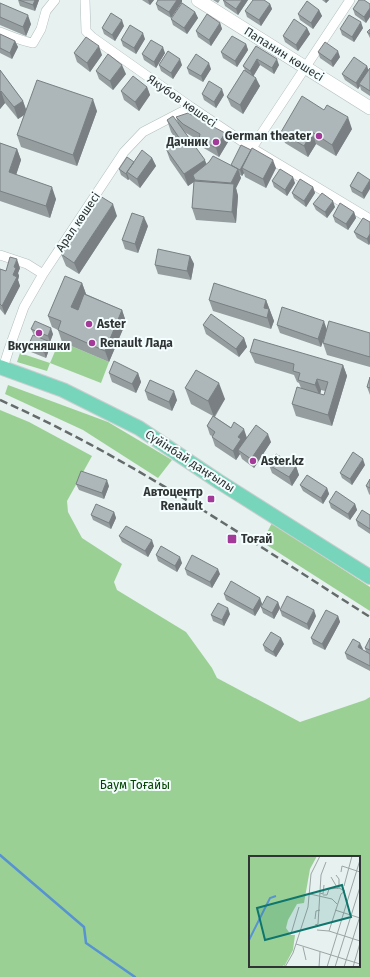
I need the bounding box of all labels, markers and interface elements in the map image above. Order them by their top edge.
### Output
street label: Папанин көшесі [242,24,326,84]
street label: Якубов көшесі [145,72,219,130]
place label: German theater [225,129,311,143]
marker: German theater [314,131,324,141]
place label: Дачник [166,135,208,149]
marker: Дачник [211,137,221,147]
street label: Арал көшесі [53,190,103,254]
place label: Aster [96,317,126,331]
marker: Aster [84,319,94,329]
marker: Вкусняшки [34,328,44,338]
place label: Renault Лада [100,336,173,350]
marker: Renault Лада [87,338,97,348]
place label: Вкусняшки [8,339,70,353]
street label: Сүйінбай даңғылы [143,427,237,495]
place label: Aster.kz [260,454,304,468]
marker: Aster.kz [248,456,258,466]
place label: Автоцентр Renault [143,485,203,513]
marker: Автоцентр Renault [206,494,216,504]
place label: Тоғай [241,532,272,546]
marker: Тоғай [226,533,238,545]
park label: Баум Тоғайы [100,778,170,792]
inset map [249,856,360,967]

